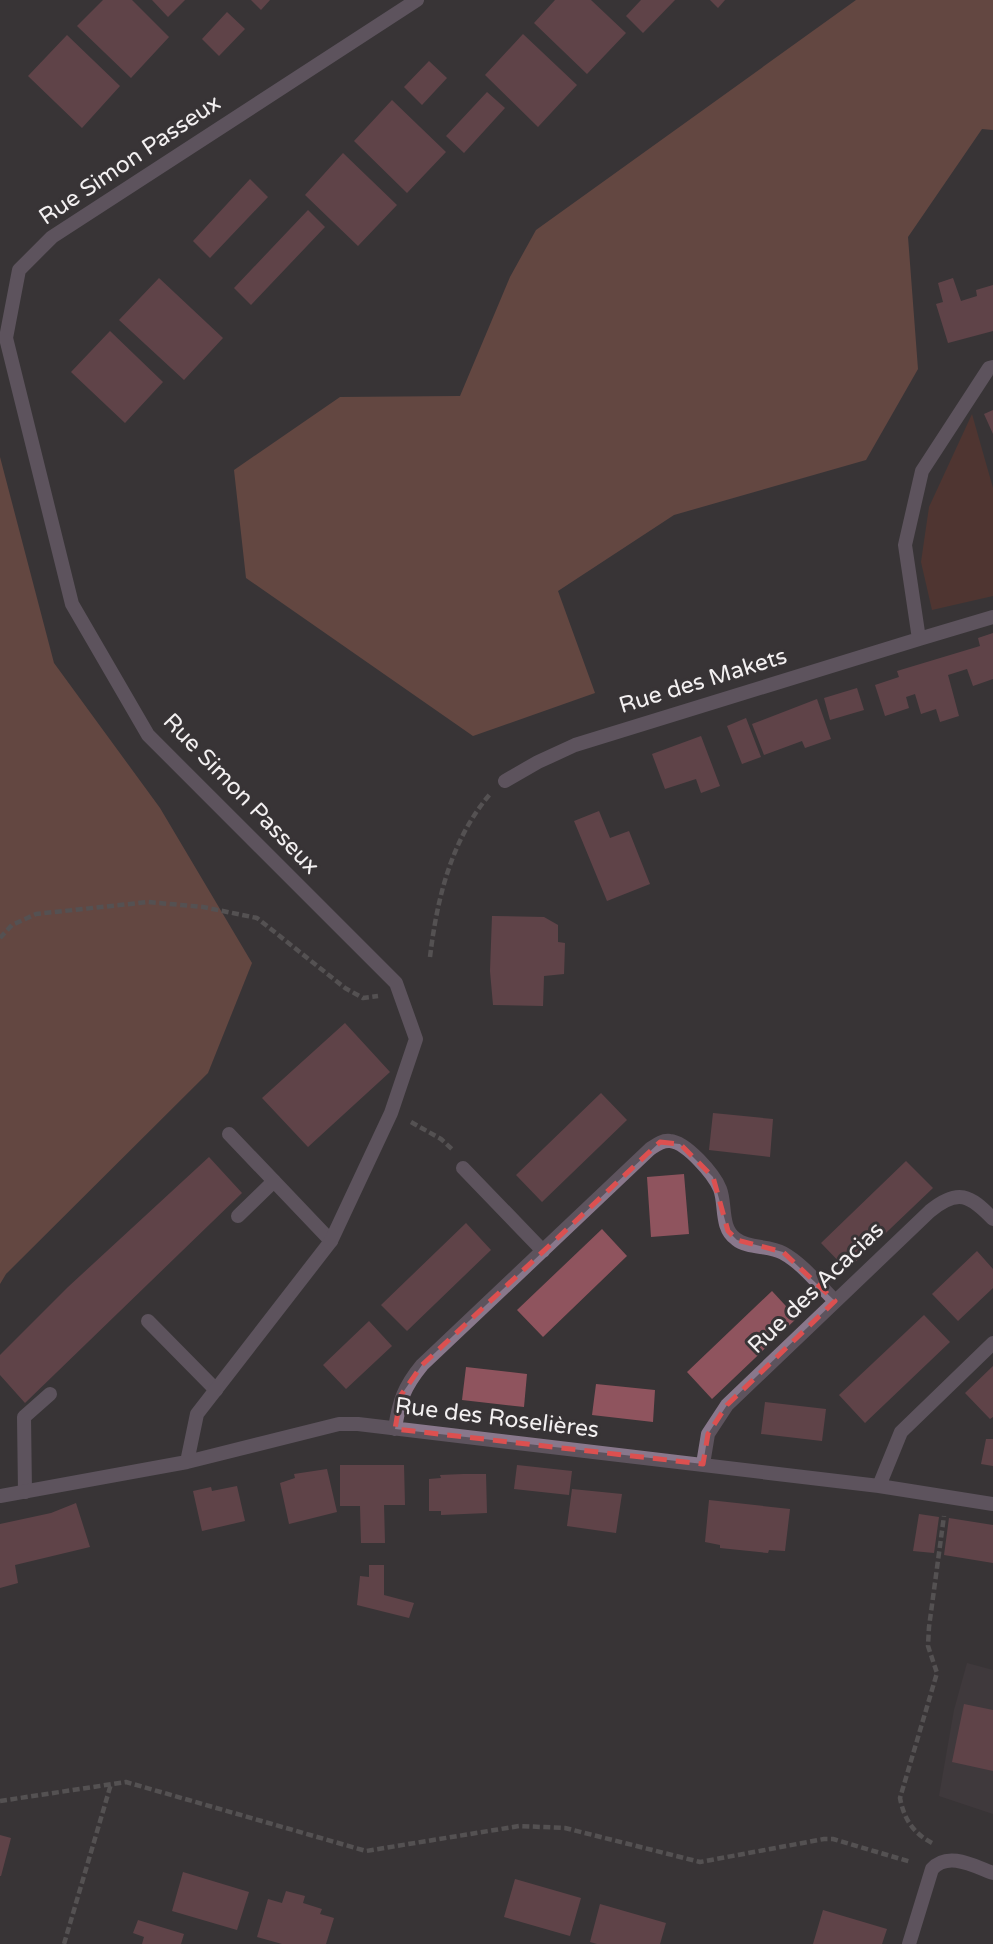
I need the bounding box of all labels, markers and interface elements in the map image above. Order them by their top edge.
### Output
street label: Rue Simon Passeux [34,89,226,231]
street label: Rue des Makets [616,642,790,720]
street label: Rue Simon Passeux [157,708,325,880]
street label: Rue des Acacias [742,1216,890,1360]
street label: Rue des Roselières [393,1392,601,1444]

